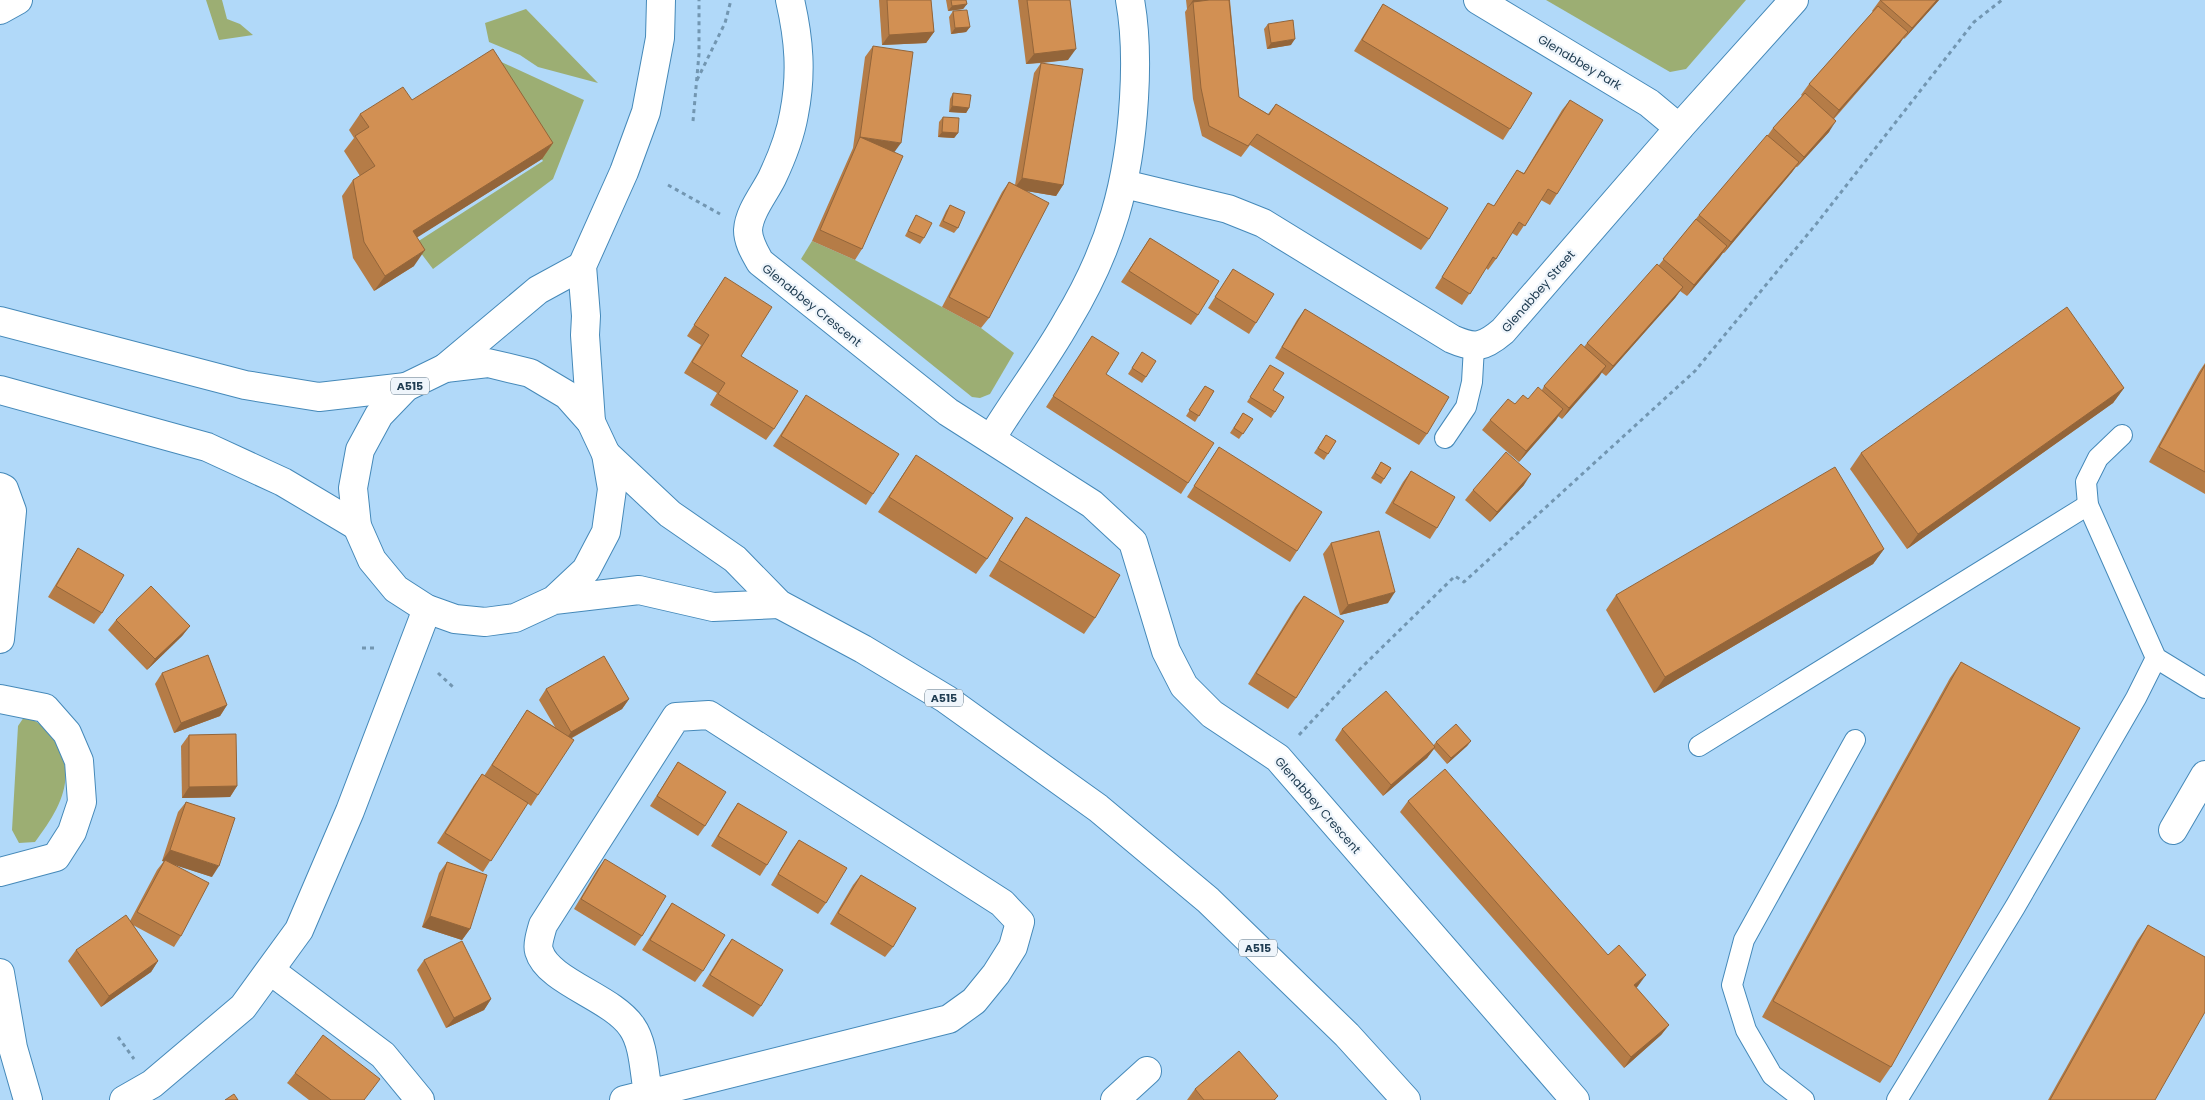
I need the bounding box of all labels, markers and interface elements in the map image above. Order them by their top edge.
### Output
street label: Glenabbey Park [1535,30,1626,94]
street label: Glenabbey Street [1497,246,1579,336]
street label: Glenabbey Crescent [759,260,865,350]
road number: A515 [391,378,429,394]
road number: A515 [925,690,963,706]
street label: Glenabbey Crescent [1271,753,1365,857]
road number: A515 [1239,940,1277,956]

